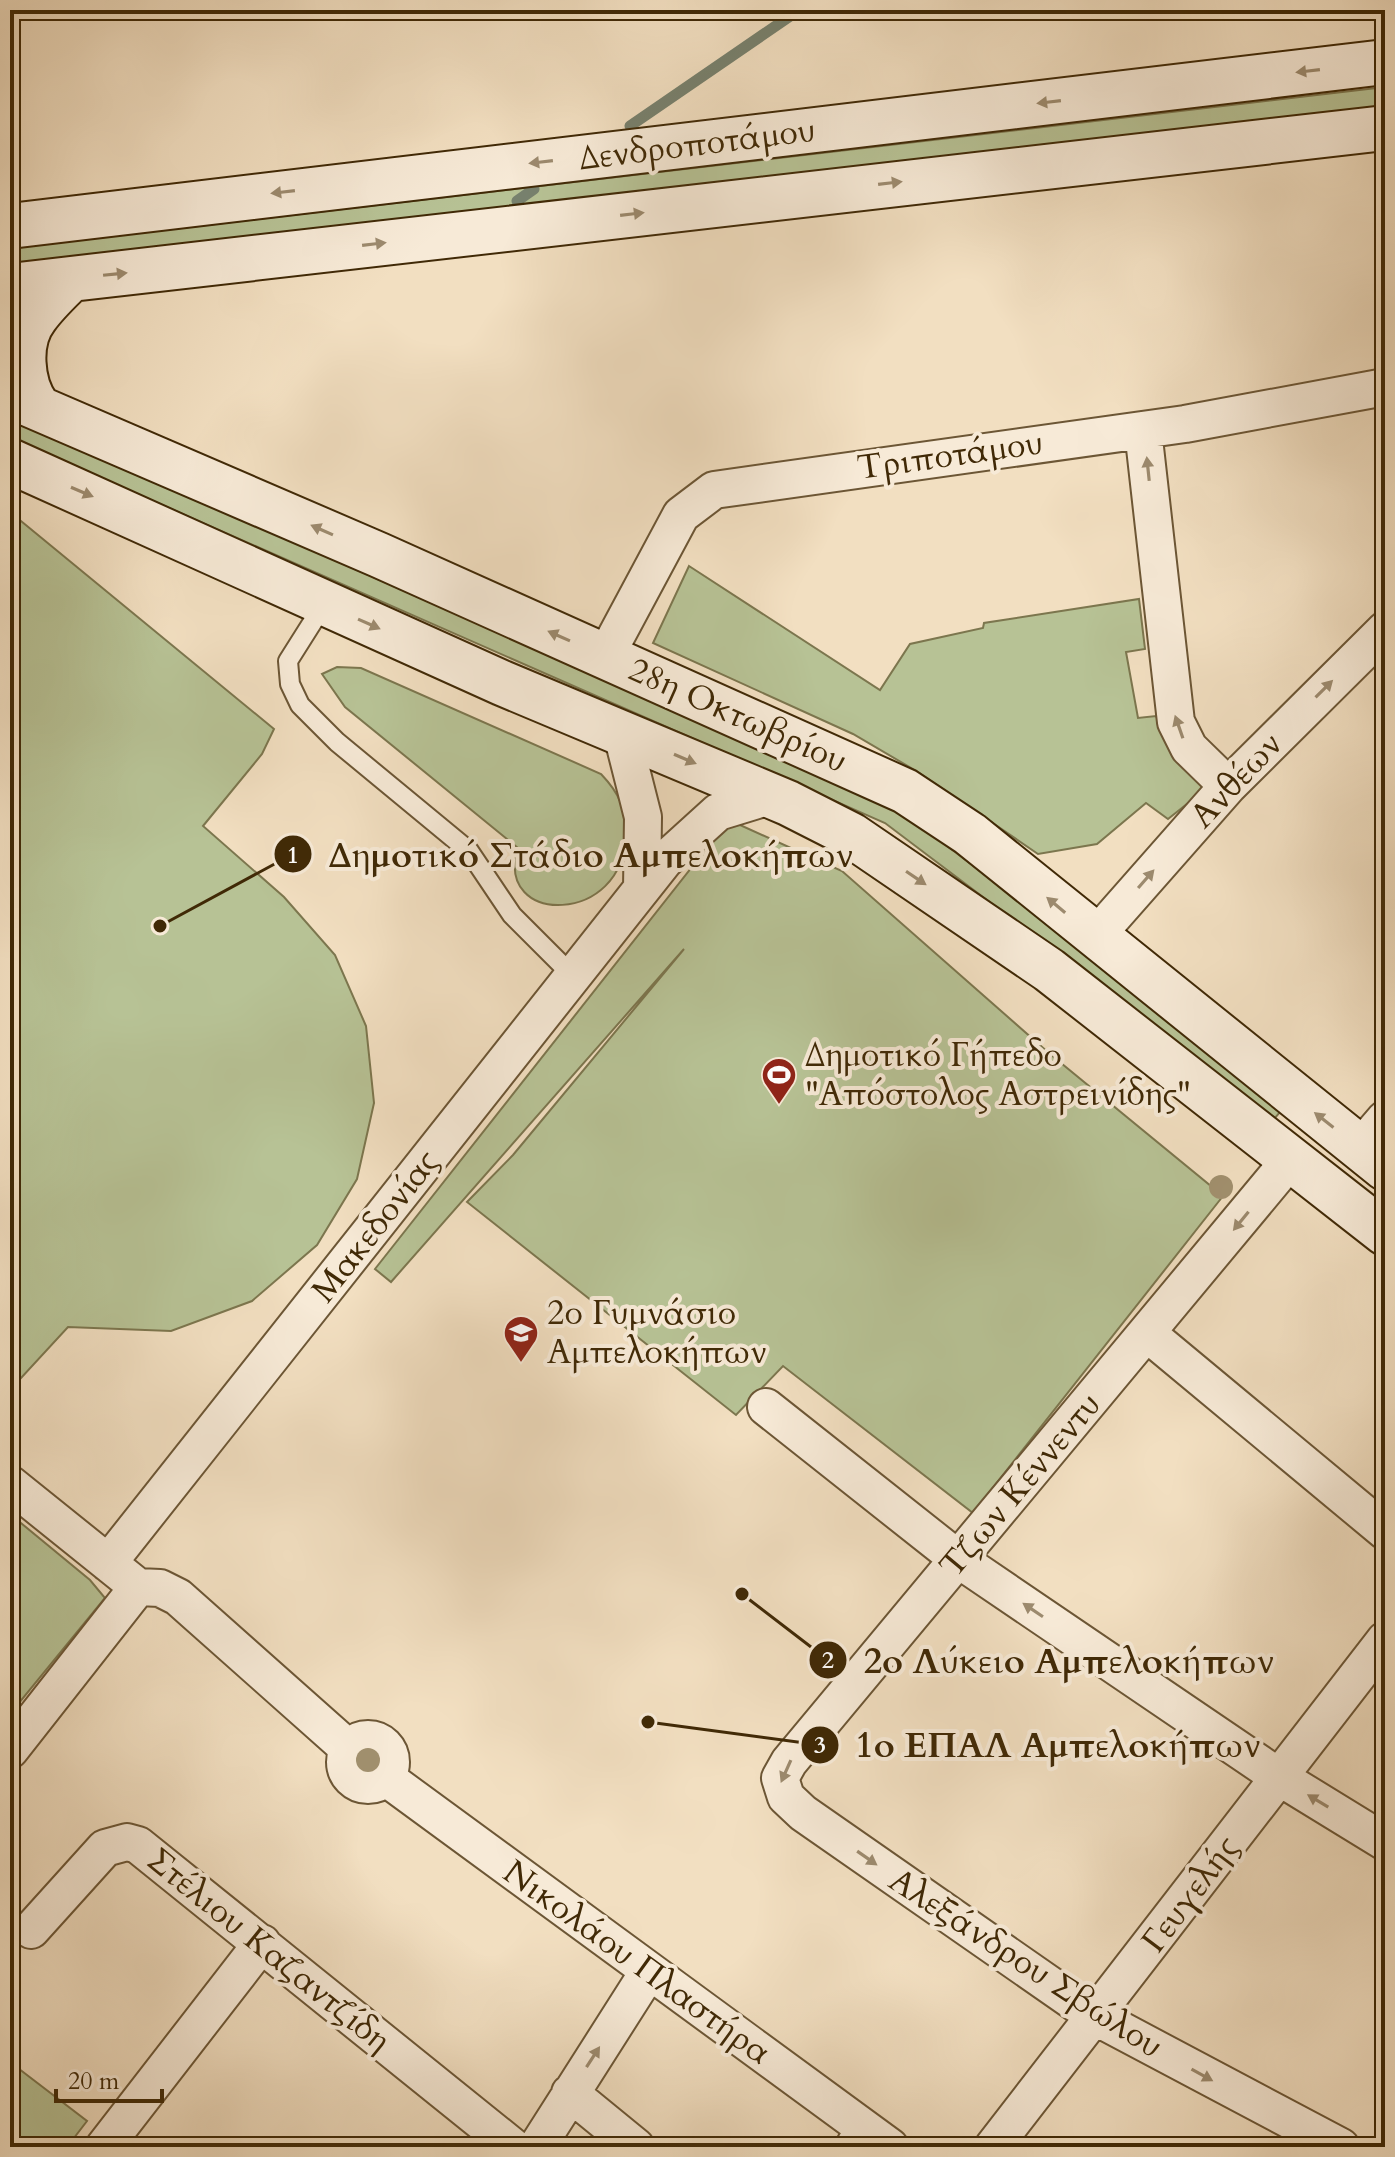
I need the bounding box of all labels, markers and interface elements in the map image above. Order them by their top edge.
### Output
one-way arrow [1295,65,1320,78]
one-way arrow [1036,95,1061,108]
street label: Δενδροποτάμου [576,107,818,181]
one-way arrow [528,156,553,169]
one-way arrow [878,176,903,189]
one-way arrow [270,186,295,199]
one-way arrow [620,207,645,220]
one-way arrow [362,238,387,251]
one-way arrow [103,267,128,280]
street label: Τριποτάμου [854,419,1046,491]
one-way arrow [1141,456,1154,481]
one-way arrow [70,485,94,499]
one-way arrow [310,523,334,536]
one-way arrow [357,617,380,631]
one-way arrow [547,629,571,643]
street label: 28η Οκτωβρίου [622,646,854,784]
one-way arrow [1314,680,1333,699]
one-way arrow [1173,715,1185,739]
street label: Ανθέων [1180,722,1292,838]
one-way arrow [673,753,697,766]
callout: Δημοτικό Στάδιο Αμπελοκήπων [273,824,870,884]
text: Δημοτικό Στάδιο Αμπελοκήπων [329,831,853,880]
text: 1 [287,839,299,872]
one-way arrow [1137,869,1154,889]
one-way arrow [905,870,926,885]
one-way arrow [1046,897,1066,914]
place label: Δημοτικό Γήπεδο "Απόστολος Αστρεινίδης" [805,1032,1191,1117]
sports icon: Δημοτικό Γήπεδο "Απόστολος Αστρεινίδης" [760,1056,798,1106]
one-way arrow [1314,1112,1334,1129]
street label: Μακεδονίας [301,1140,449,1312]
one-way arrow [1233,1210,1250,1230]
place label: 2ο Γυμνάσιο Αμπελοκήπων [547,1290,767,1375]
school or university icon: 2ο Γυμνάσιο Αμπελοκήπων [502,1314,540,1364]
street label: Τζων Κέννεντυ [929,1383,1111,1587]
one-way arrow [1022,1603,1043,1618]
callout: 2ο Λύκειο Αμπελοκήπων [808,1630,1291,1690]
text: 2ο Λύκειο Αμπελοκήπων [864,1637,1274,1686]
text: 2 [822,1644,834,1677]
callout: 1ο ΕΠΑΛ Αμπελοκήπων [800,1715,1277,1775]
text: 1ο ΕΠΑΛ Αμπελοκήπων [855,1721,1261,1770]
text: 3 [814,1729,826,1762]
one-way arrow [779,1759,792,1783]
one-way arrow [1307,1795,1329,1809]
street label: Γευγελής [1131,1826,1249,1962]
street label: Στέλιου Καζαντζίδη [137,1837,401,2063]
street label: Νικολάου Πλαστήρα [494,1849,780,2075]
one-way arrow [856,1850,877,1865]
street label: Αλεξάνδρου Σβώλου [880,1857,1172,2069]
one-way arrow [585,2046,600,2068]
scale bar [56,2053,162,2103]
text: 20 m [68,2065,120,2098]
one-way arrow [1191,2068,1213,2082]

